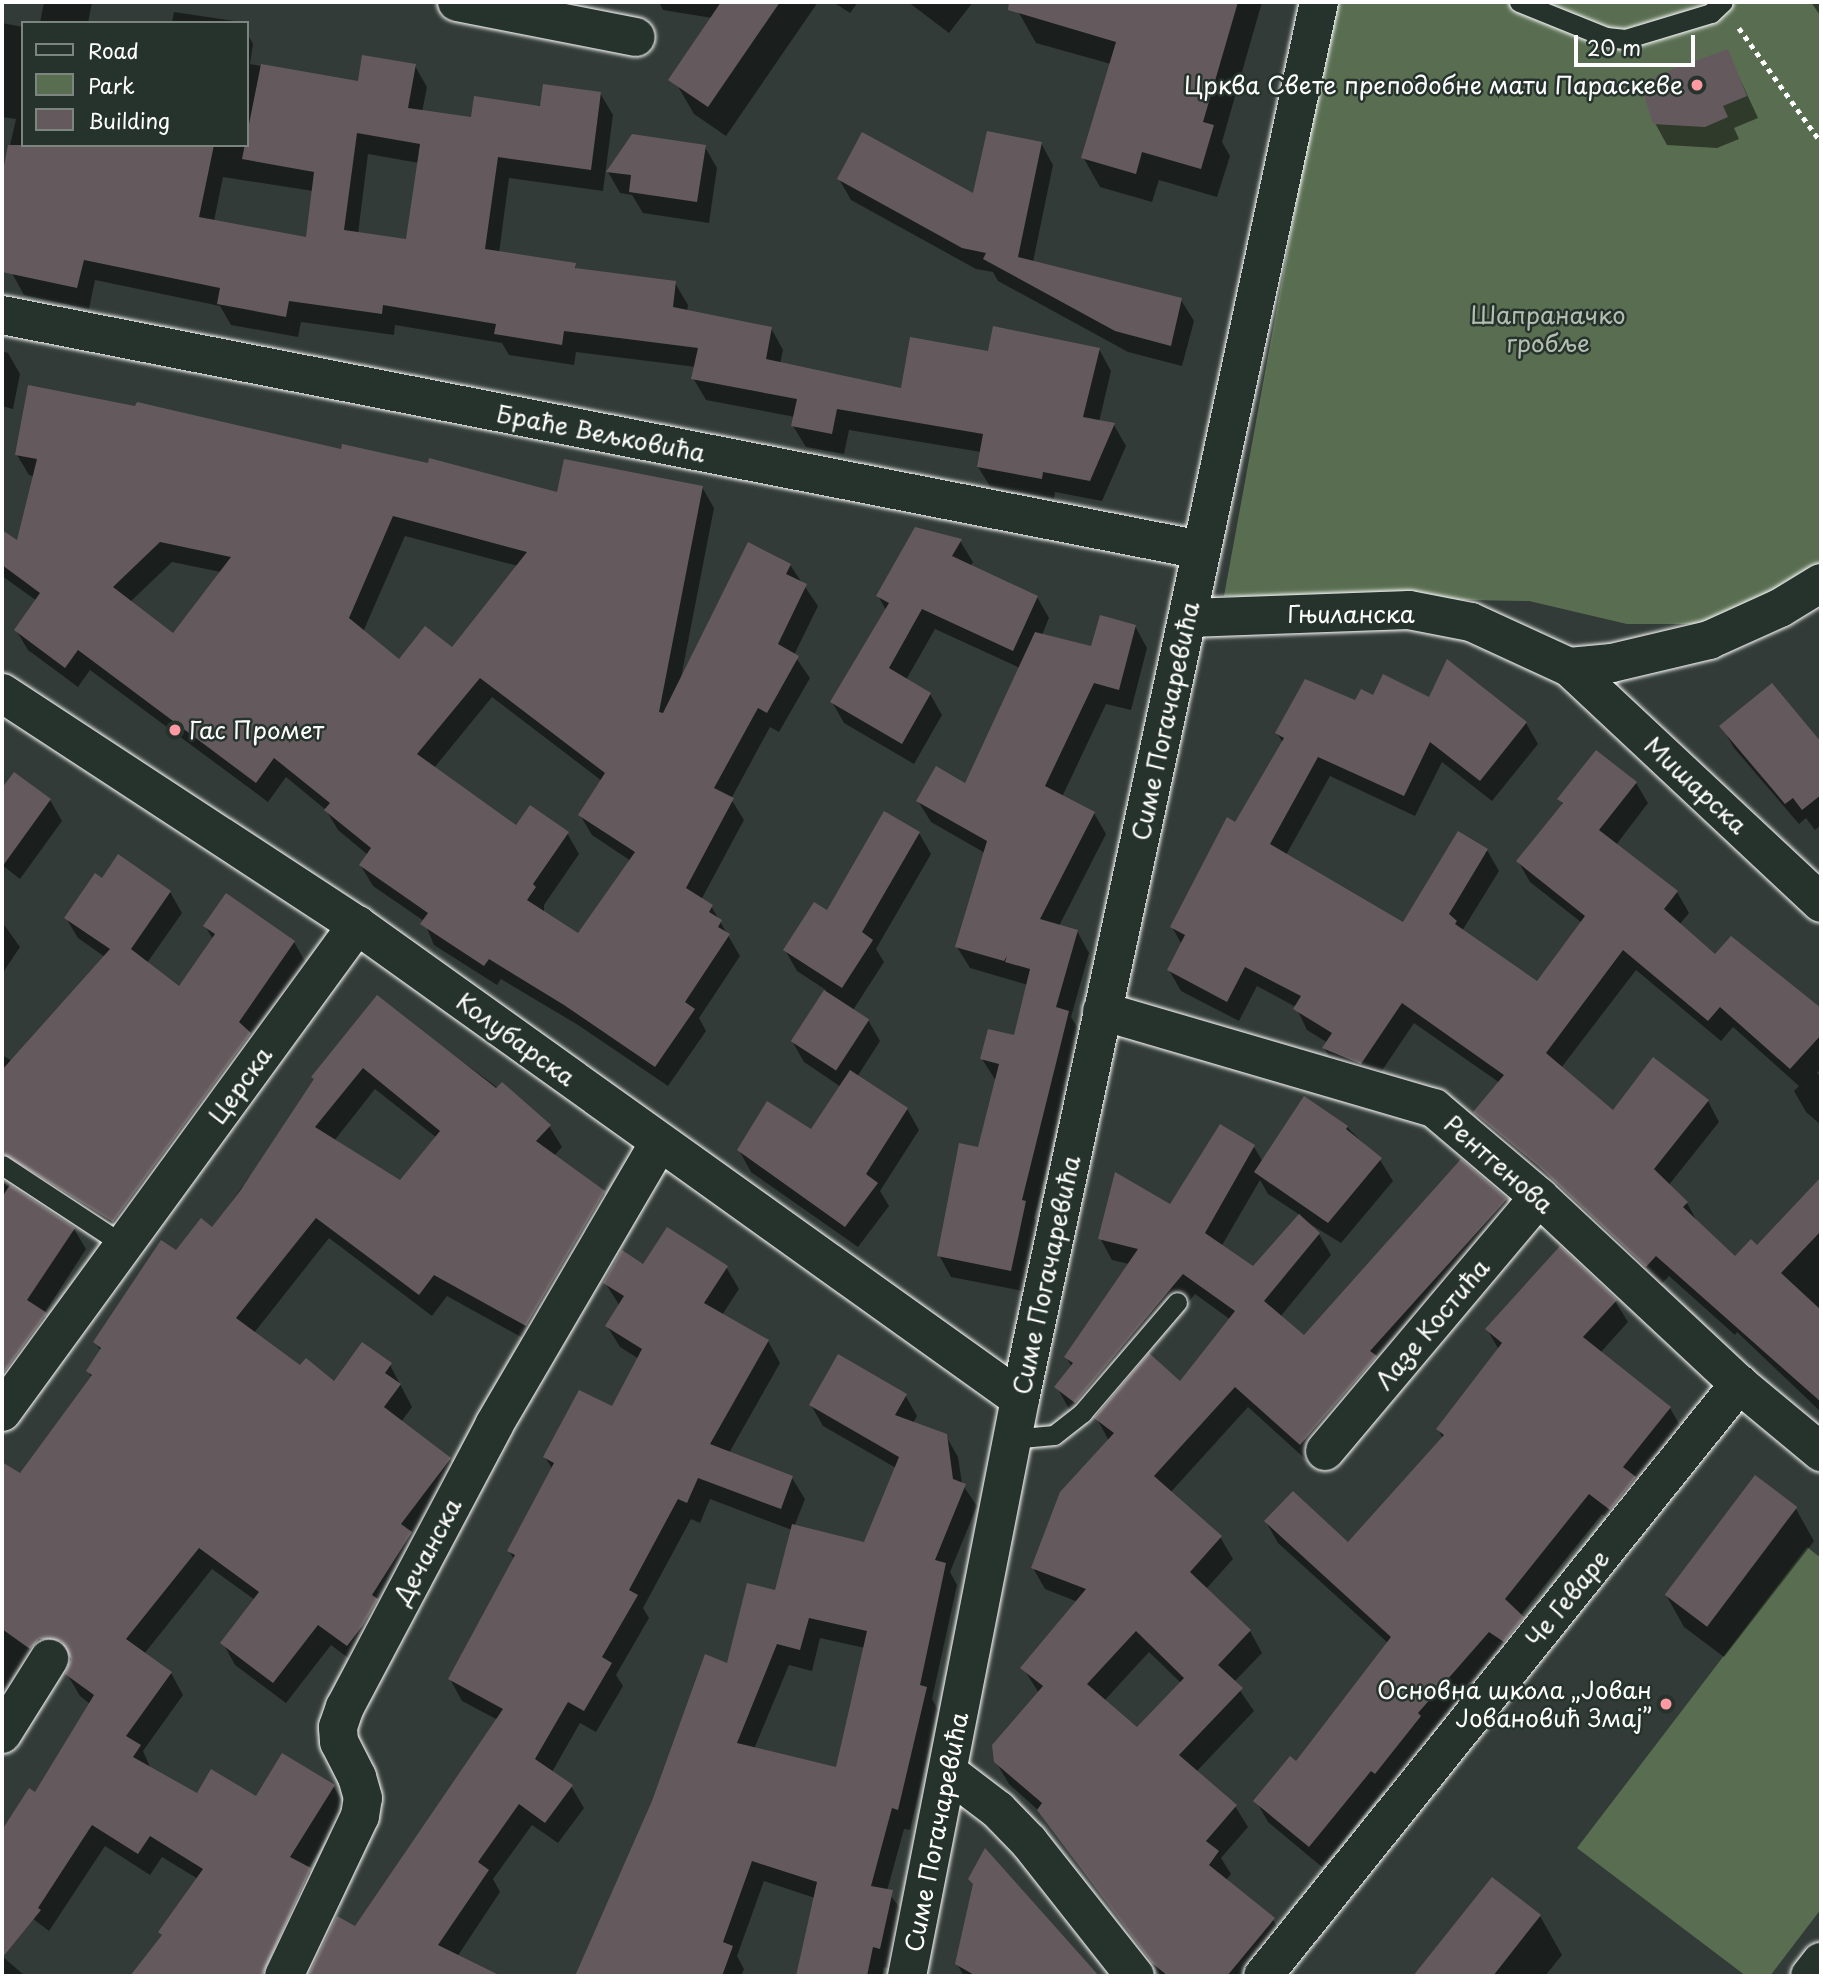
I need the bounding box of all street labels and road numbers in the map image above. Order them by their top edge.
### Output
street label: Браће Вељковића [494,399,708,467]
street label: Симе Погачаревића [1126,599,1204,843]
street label: Гњиланска [1287,600,1415,628]
street label: Мишарска [1639,730,1753,840]
street label: Колубарска [451,986,581,1092]
street label: Церска [203,1041,277,1129]
street label: Рентгенова [1439,1109,1559,1219]
street label: Симе Погачаревића [1007,1153,1085,1397]
street label: Лазе Костића [1369,1253,1495,1395]
street label: Дечанска [387,1493,467,1609]
street label: Че Геваре [1519,1543,1615,1653]
street label: Симе Погачаревића [899,1710,973,1954]

